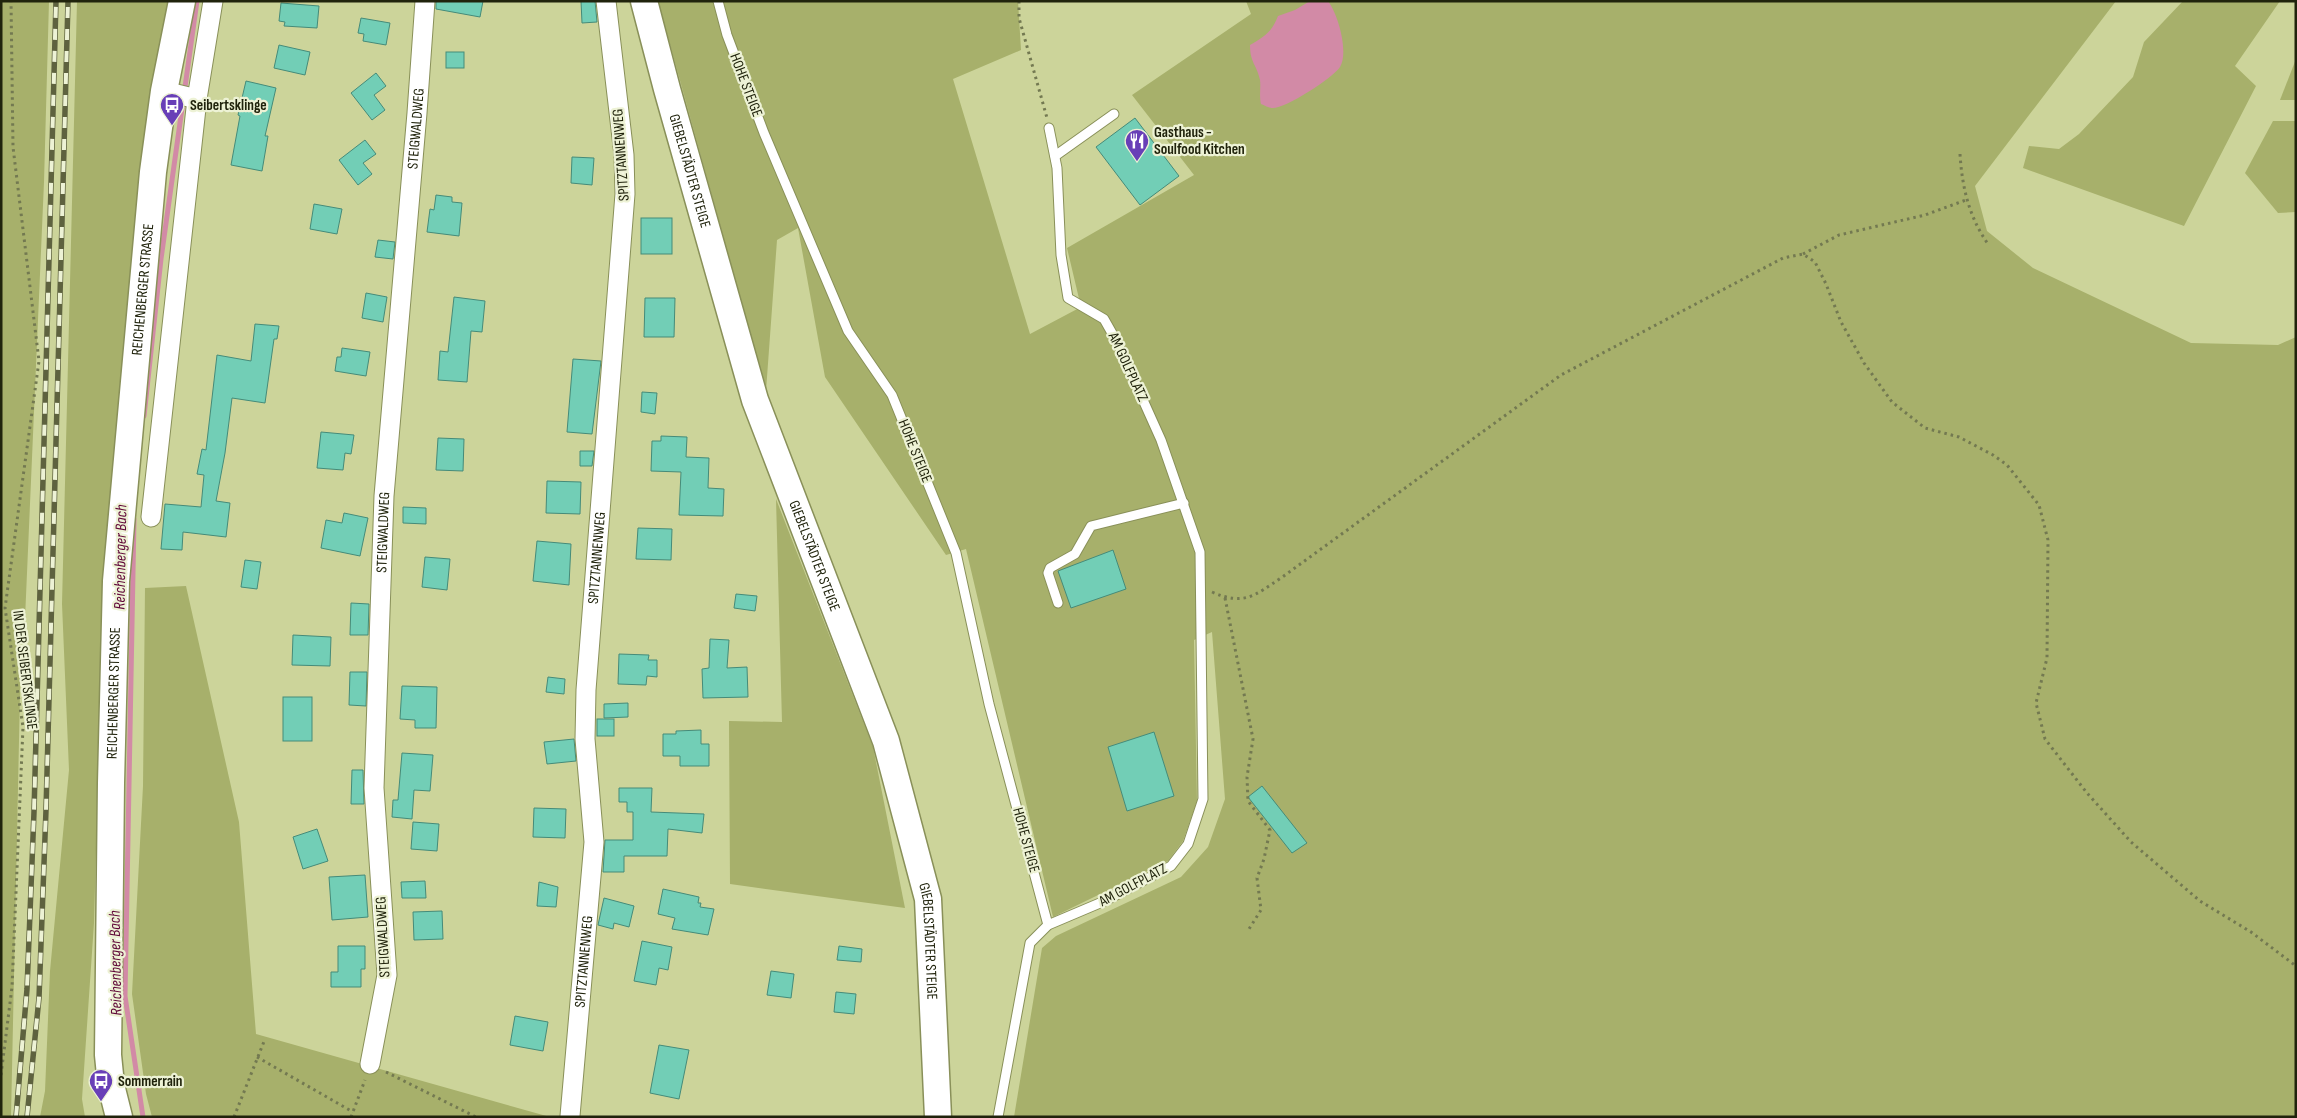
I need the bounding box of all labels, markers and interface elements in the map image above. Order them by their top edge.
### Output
street label: HOHE STEIGE [725,51,767,119]
street label: STEIGWALDWEG [403,88,428,170]
bus stop icon: Seibertsklinge [159,92,185,126]
place label: Seibertsklinge [190,96,267,115]
street label: SPITZTANNENWEG [608,108,634,202]
street label: GIEBELSTÄDTER STEIGE [665,112,715,230]
place label: Gasthaus - Soulfood Kitchen [1154,123,1245,159]
restaurant icon: Gasthaus - Soulfood Kitchen [1124,128,1150,162]
street label: REICHENBERGER STRASSE [127,223,158,356]
street label: AM GOLFPLATZ [1103,328,1152,405]
street label: HOHE STEIGE [894,417,936,485]
street label: STEIGWALDWEG [372,491,394,573]
street label: GIEBELSTÄDTER STEIGE [785,498,845,614]
water label: Reichenberger Bach [111,504,131,610]
street label: SPITZTANNENWEG [583,511,609,605]
street label: IN DER SEIBERTSKLINGE [8,609,42,731]
street label: REICHENBERGER STRASSE [102,627,124,759]
street label: HOHE STEIGE [1008,805,1044,875]
street label: AM GOLFPLATZ [1095,859,1170,911]
street label: GIEBELSTÄDTER STEIGE [915,880,942,1000]
street label: STEIGWALDWEG [371,896,395,978]
water label: Reichenberger Bach [106,910,126,1016]
street label: SPITZTANNENWEG [570,915,597,1008]
bus stop icon: Sommerrain [88,1068,114,1102]
place label: Sommerrain [118,1072,183,1091]

